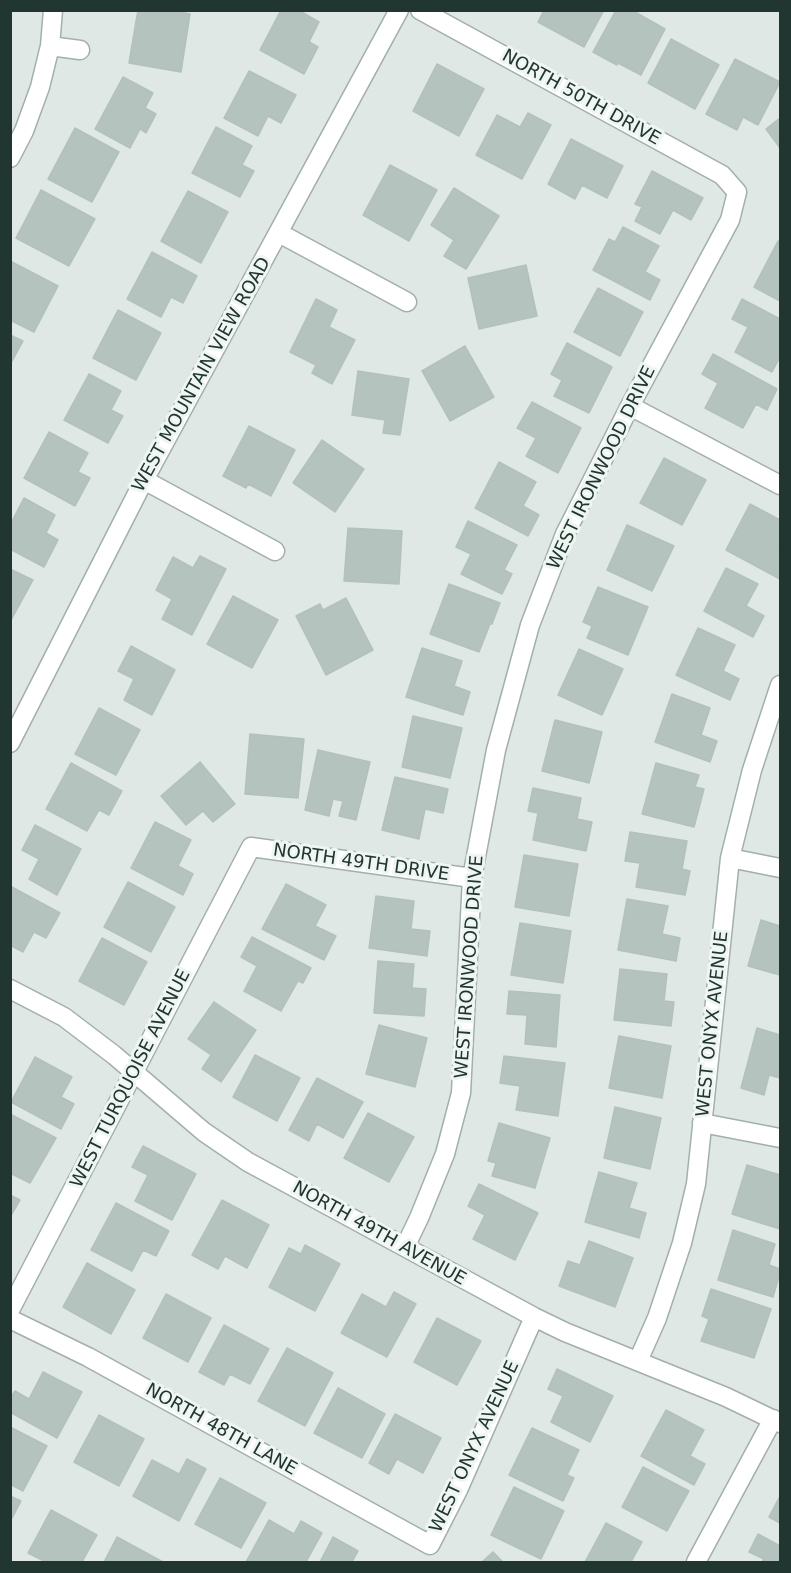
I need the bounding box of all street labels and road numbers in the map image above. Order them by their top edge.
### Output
street label: NORTH 50TH DRIVE [498,46,664,150]
street label: WEST MOUNTAIN VIEW ROAD [128,254,276,496]
street label: WEST IRONWOOD DRIVE [543,363,661,573]
street label: NORTH 49TH DRIVE [272,840,450,886]
street label: WEST IRONWOOD DRIVE [451,855,489,1079]
street label: WEST ONYX AVENUE [692,930,734,1118]
street label: WEST TURQUOISE AVENUE [66,966,196,1192]
street label: NORTH 49TH AVENUE [288,1177,470,1291]
street label: WEST ONYX AVENUE [426,1358,524,1536]
street label: NORTH 48TH LANE [141,1379,301,1481]

